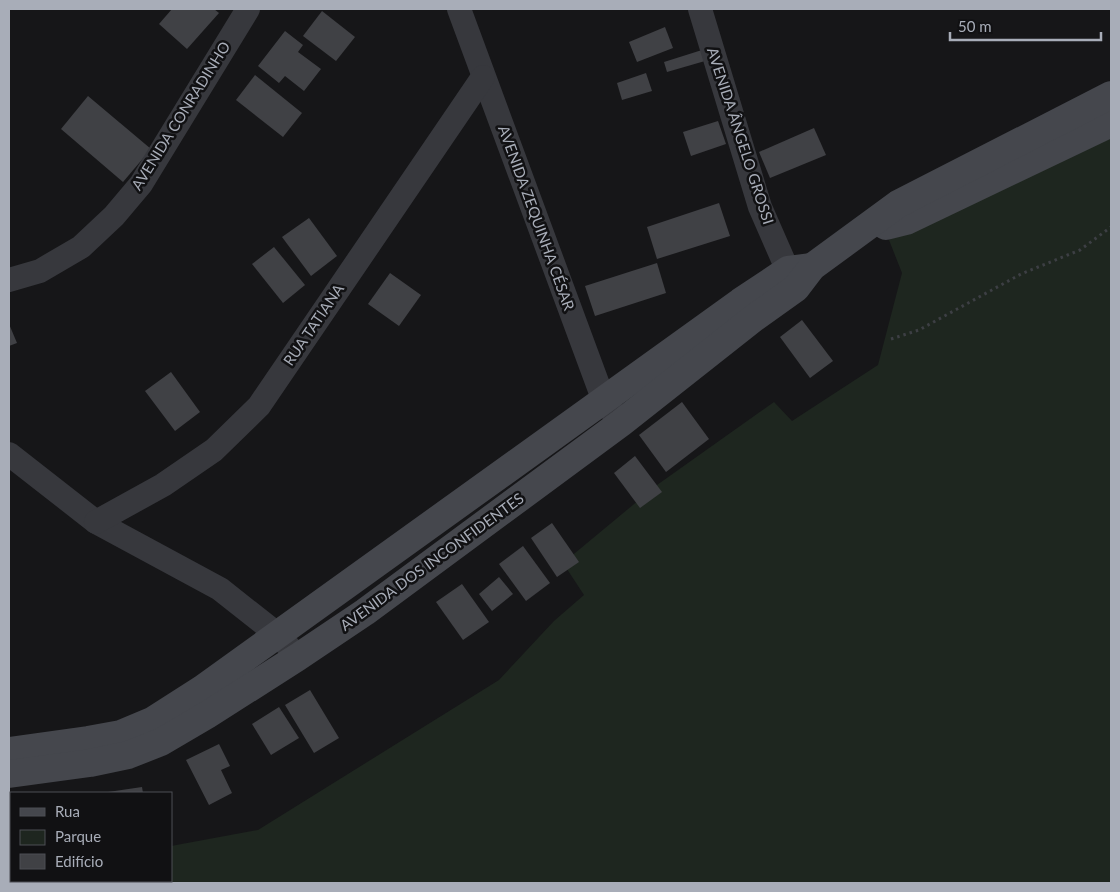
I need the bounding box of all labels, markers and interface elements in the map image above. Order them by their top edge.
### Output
scale bar [950,10,1101,42]
text: 50 m [958,17,992,35]
street label: AVENIDA CONRADINHO [127,38,233,193]
street label: AVENIDA ÂNGELO GROSSI [704,45,778,226]
street label: AVENIDA ZEQUINHA CÉSAR [495,123,579,313]
street label: RUA TATIANA [279,279,348,369]
street label: AVENIDA DOS INCONFIDENTES [336,488,527,634]
legend [10,792,172,882]
text: Rua [55,802,80,820]
text: Parque [55,827,101,845]
text: Edifício [55,852,103,870]

